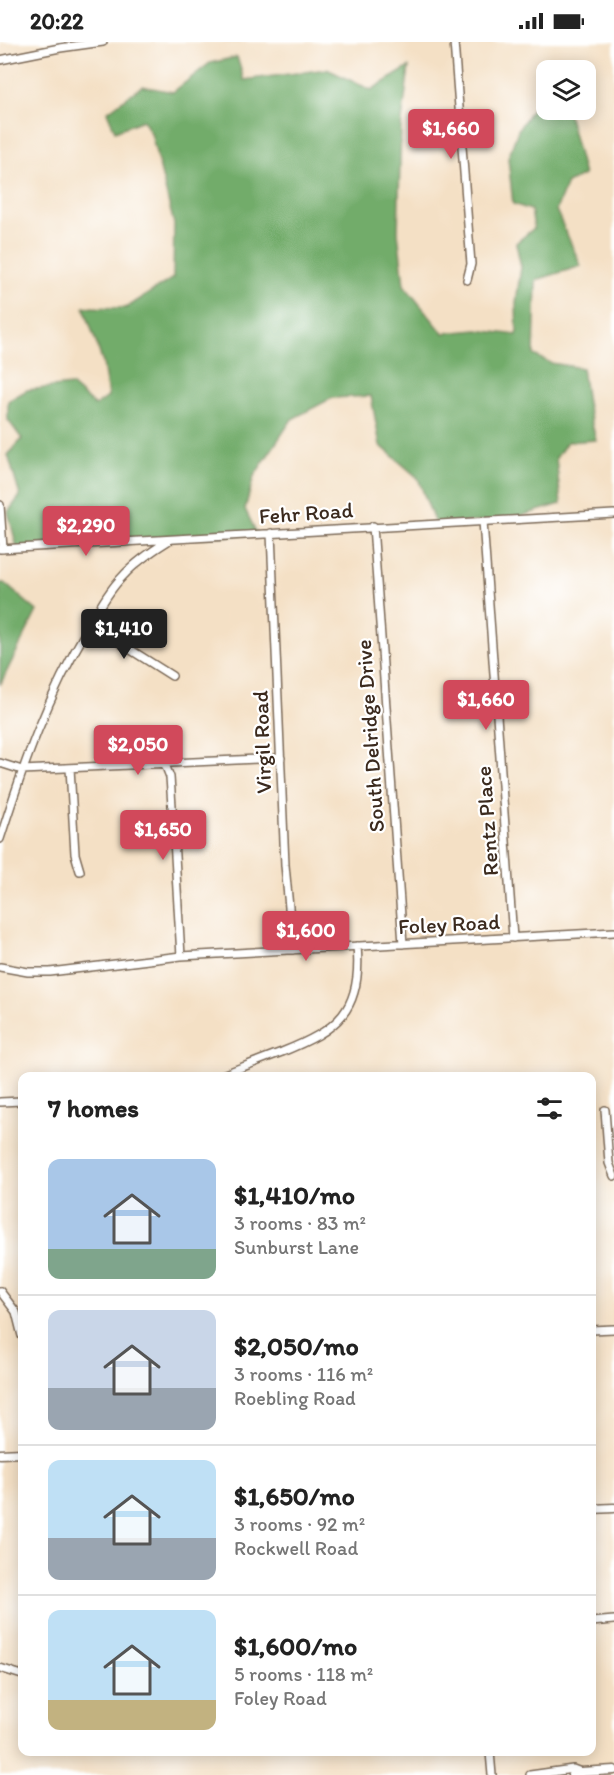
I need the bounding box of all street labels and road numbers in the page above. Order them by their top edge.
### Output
street label: Fehr Road [258,496,354,530]
street label: South Delridge Drive [350,639,390,833]
street label: Virgil Road [247,690,277,794]
street label: Rentz Place [470,765,504,877]
street label: Foley Road [397,908,501,940]

